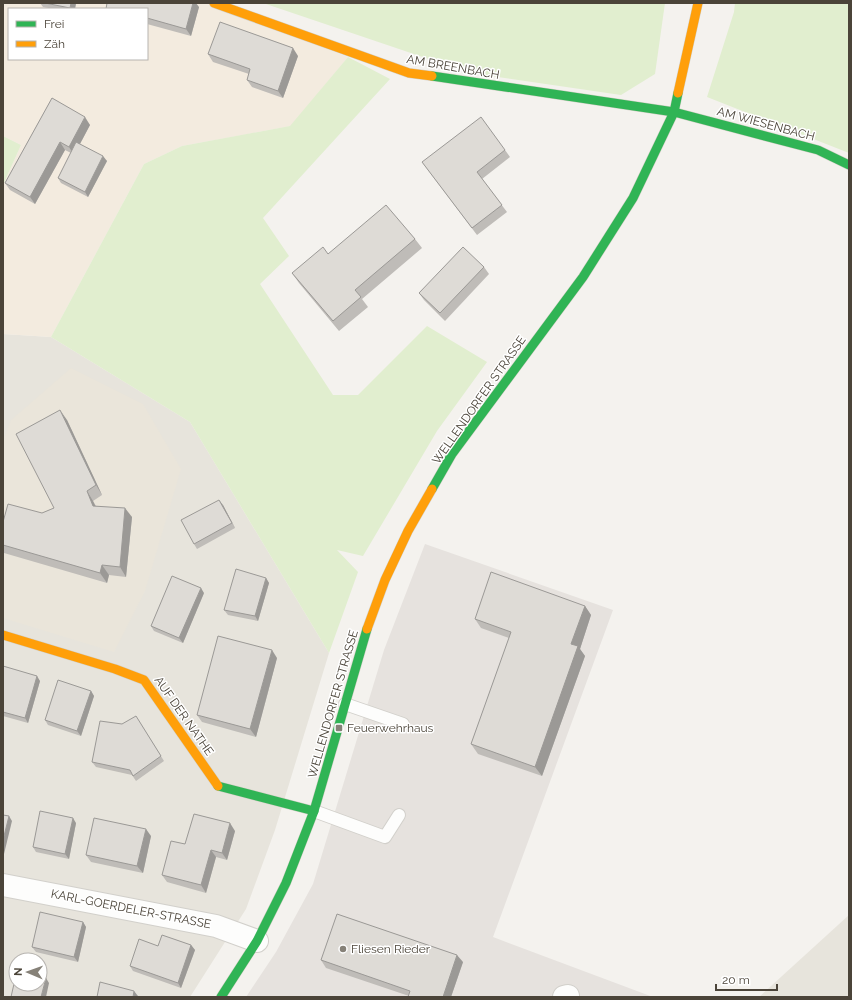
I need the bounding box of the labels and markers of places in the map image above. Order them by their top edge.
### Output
place label: Feuerwehrhaus [347,721,434,735]
marker: Feuerwehrhaus [334,723,344,733]
place label: Fliesen Rieder [351,942,431,956]
marker: Fliesen Rieder [338,944,348,954]

